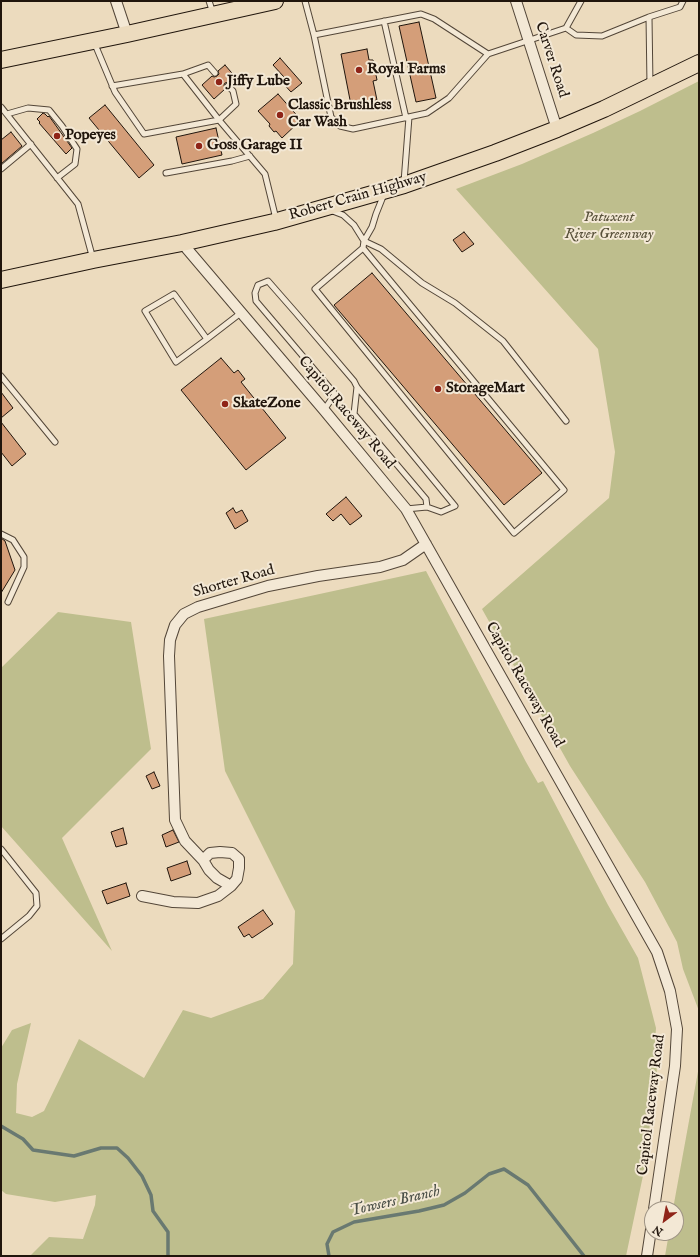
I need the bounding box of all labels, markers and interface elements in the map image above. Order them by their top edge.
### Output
street label: Carver Road [530,20,572,100]
place label: Royal Farms [367,61,446,79]
marker: Royal Farms [354,65,364,75]
place label: Jiffy Lube [227,73,290,91]
marker: Jiffy Lube [214,77,224,87]
place label: Classic Brushless Car Wash [288,97,391,132]
marker: Classic Brushless Car Wash [275,110,285,120]
place label: Popeyes [65,127,116,145]
marker: Popeyes [52,131,62,141]
place label: Goss Garage II [207,137,302,155]
marker: Goss Garage II [194,141,204,151]
street label: Robert Crain Highway [287,169,429,225]
park label: Patuxent River Greenway [565,209,653,244]
street label: Capitol Raceway Road [294,353,398,473]
place label: StorageMart [446,380,525,398]
marker: StorageMart [433,384,443,394]
place label: SkateZone [233,395,301,413]
marker: SkateZone [220,399,230,409]
street label: Shorter Road [191,562,277,602]
street label: Capitol Raceway Road [481,619,567,751]
street label: Capitol Raceway Road [634,1034,670,1176]
water label: Towsers Branch [348,1182,442,1222]
north arrow [644,1201,684,1241]
text: N [650,1222,666,1239]

